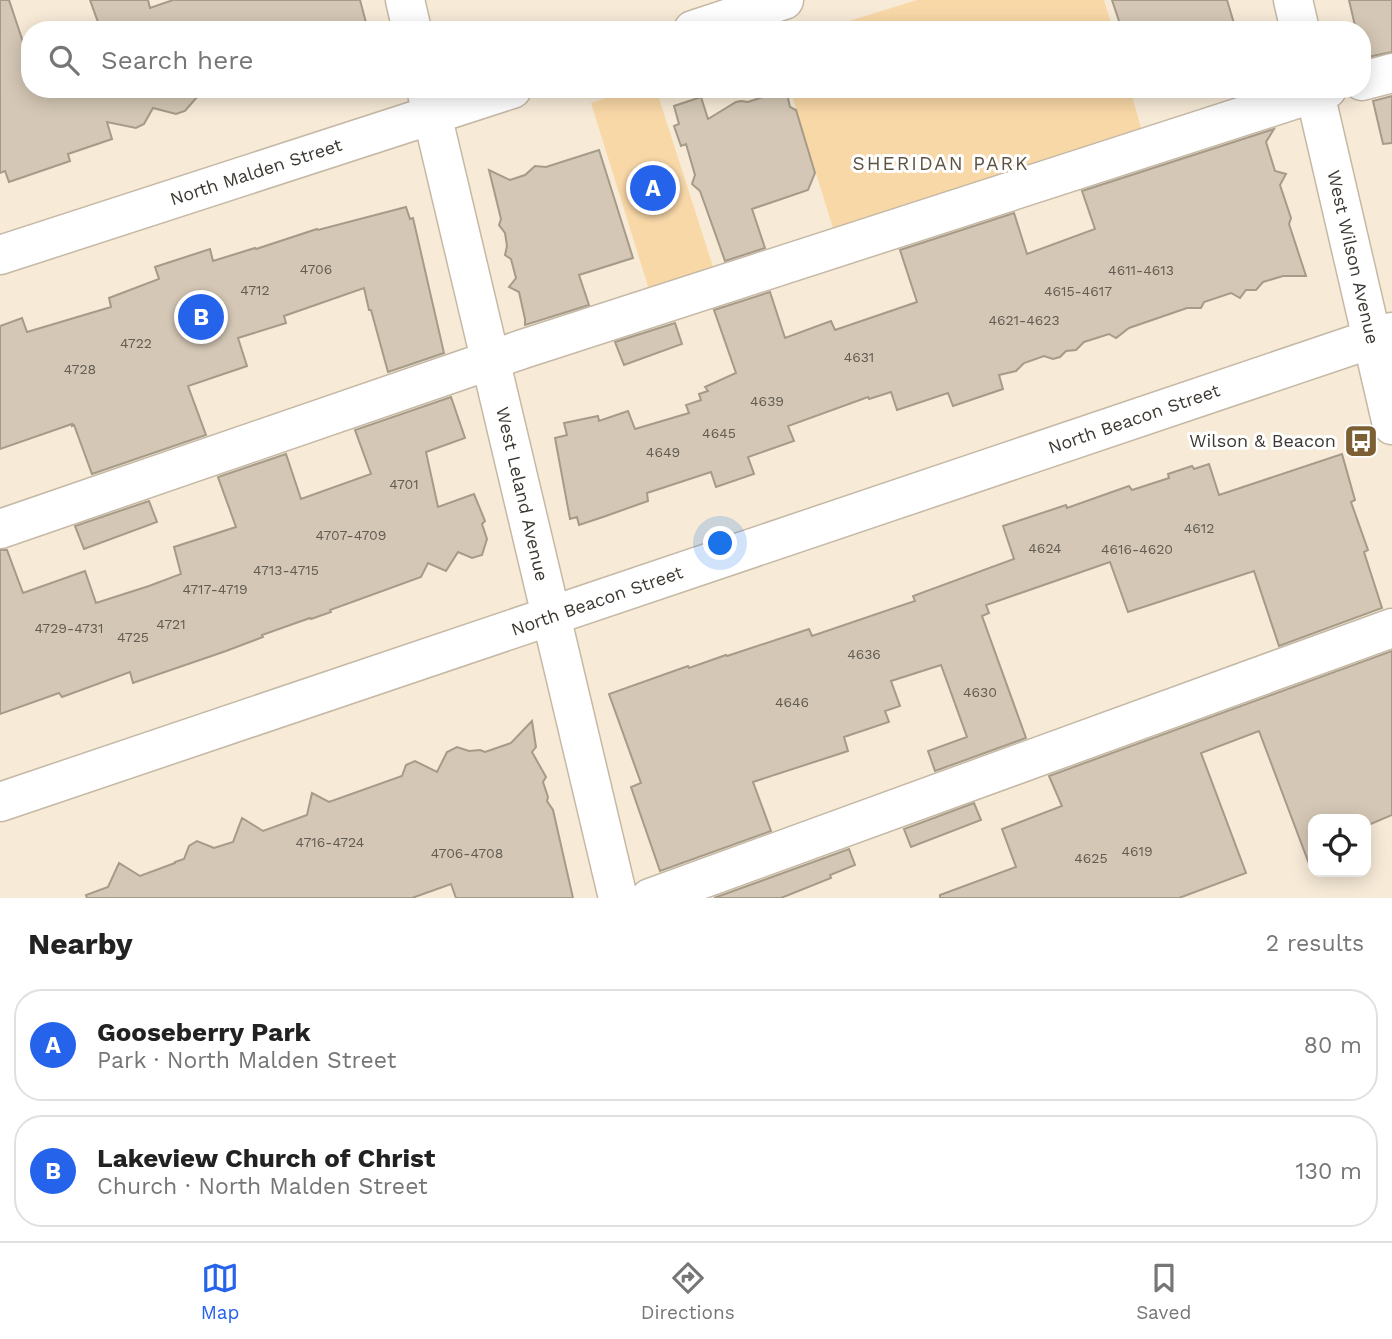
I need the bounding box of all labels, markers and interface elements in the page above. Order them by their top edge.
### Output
search box [21,21,1371,98]
icon: search [45,41,83,79]
text: Search here [101,45,253,75]
street label: North Malden Street [167,134,345,209]
district label: SHERIDAN PARK [852,152,1030,175]
pin: A [630,162,676,214]
street label: West Wilson Avenue [1323,168,1384,346]
house number: 4706 [300,261,332,277]
house number: 4611-4613 [1108,262,1174,278]
house number: 4712 [240,282,270,298]
house number: 4615-4617 [1044,283,1112,299]
pin: B [178,291,224,343]
house number: 4621-4623 [988,312,1060,328]
house number: 4722 [120,335,152,351]
house number: 4631 [844,349,874,365]
house number: 4728 [64,361,96,377]
street label: North Beacon Street [1045,379,1223,458]
house number: 4639 [750,393,784,409]
street label: West Leland Avenue [492,405,553,583]
bus stop icon: Wilson & Beacon [1342,422,1380,460]
house number: 4645 [702,425,736,441]
place label: Wilson & Beacon [1189,430,1336,451]
house number: 4649 [646,444,680,460]
house number: 4701 [389,476,419,492]
house number: 4612 [1184,520,1214,536]
your location [703,526,737,560]
house number: 4707-4709 [316,527,386,543]
house number: 4624 [1028,540,1062,556]
house number: 4616-4620 [1101,541,1173,557]
street label: North Beacon Street [508,561,686,640]
house number: 4713-4715 [253,562,319,578]
house number: 4717-4719 [182,581,248,597]
house number: 4721 [156,616,186,632]
house number: 4729-4731 [35,620,103,636]
house number: 4725 [117,629,149,645]
house number: 4636 [847,646,881,662]
house number: 4630 [963,684,997,700]
house number: 4646 [775,694,809,710]
map controls [1308,814,1371,877]
button: locate [1308,814,1371,877]
house number: 4716-4724 [296,834,364,850]
house number: 4619 [1121,843,1153,859]
house number: 4706-4708 [431,845,503,861]
house number: 4625 [1074,850,1108,866]
text: Nearby [28,926,133,961]
text: 2 results [1266,930,1364,957]
text: Gooseberry Park [97,1017,311,1047]
text: A [45,1032,61,1059]
text: 80 m [1304,1032,1362,1059]
text: Park · North Malden Street [97,1047,396,1074]
text: Lakeview Church of Christ [97,1143,435,1173]
text: B [45,1158,61,1185]
text: 130 m [1296,1158,1362,1185]
text: Church · North Malden Street [97,1173,428,1200]
tab: Map [201,1259,239,1324]
tab: Directions [641,1259,735,1324]
tab: Saved [1136,1259,1191,1324]

